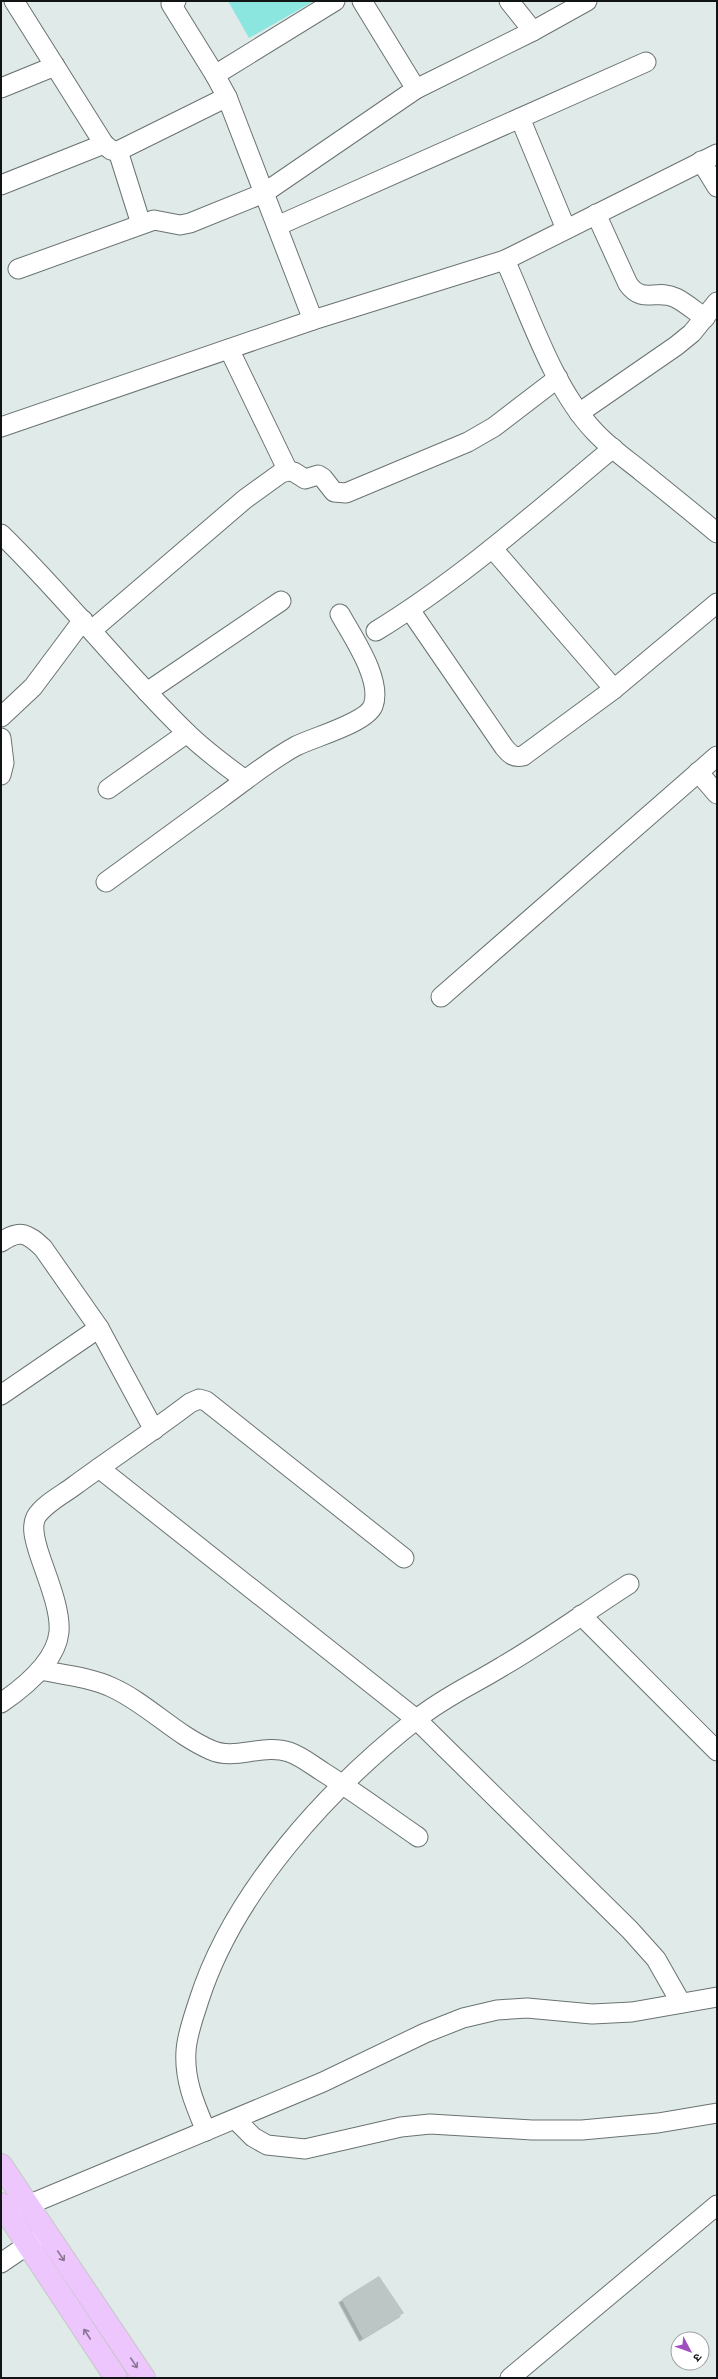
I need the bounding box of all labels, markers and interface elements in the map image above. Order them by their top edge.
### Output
one-way arrow [57,2250,65,2261]
one-way arrow [83,2329,91,2340]
north arrow [670,2331,710,2371]
text: उ [690,2351,705,2365]
one-way arrow [130,2357,138,2368]

